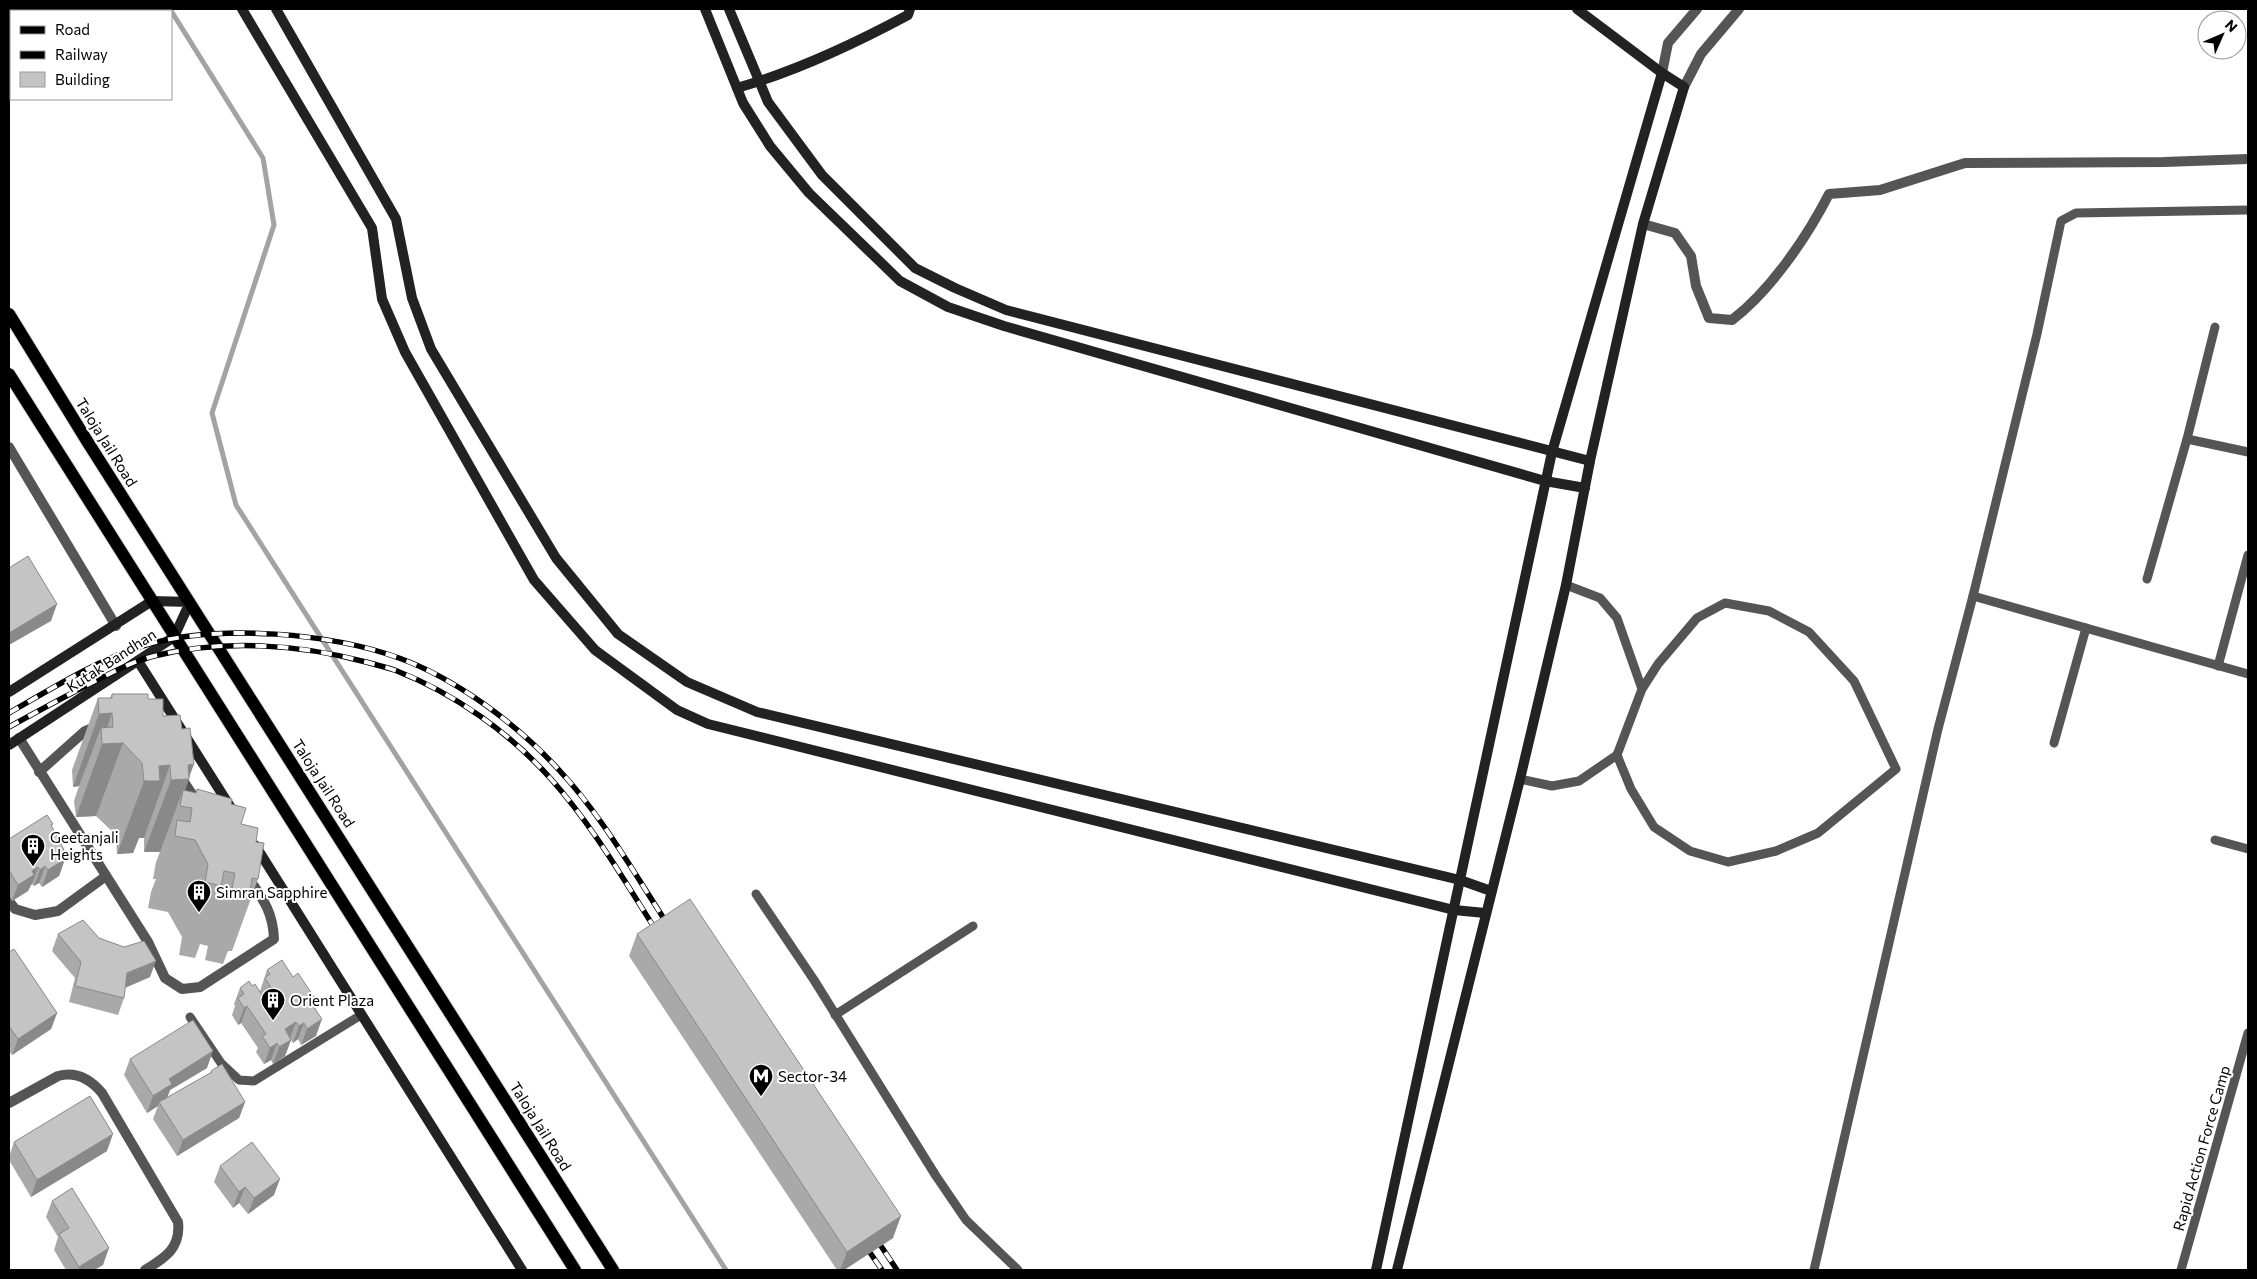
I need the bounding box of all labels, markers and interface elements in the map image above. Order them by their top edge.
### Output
legend [10,10,172,100]
north arrow [2197,10,2247,60]
text: N [2222,16,2241,35]
text: Road [55,20,90,38]
text: Railway [55,45,108,63]
text: Building [55,70,110,88]
street label: Taloja Jail Road [73,394,141,490]
street label: Kutak Bandhan [63,624,159,696]
street label: Taloja Jail Road [289,736,359,830]
place label: Geetanjali Heights [50,828,119,863]
building icon: Geetanjali Heights [20,833,46,867]
building icon: Simran Sapphire [186,879,212,913]
place label: Simran Sapphire [216,883,327,901]
building icon: Orient Plaza [260,987,286,1021]
place label: Orient Plaza [290,991,374,1009]
metro station icon: Sector-34 [748,1063,774,1097]
street label: Rapid Action Force Camp [2169,1063,2233,1233]
place label: Sector-34 [778,1067,847,1085]
street label: Taloja Jail Road [507,1078,575,1174]

